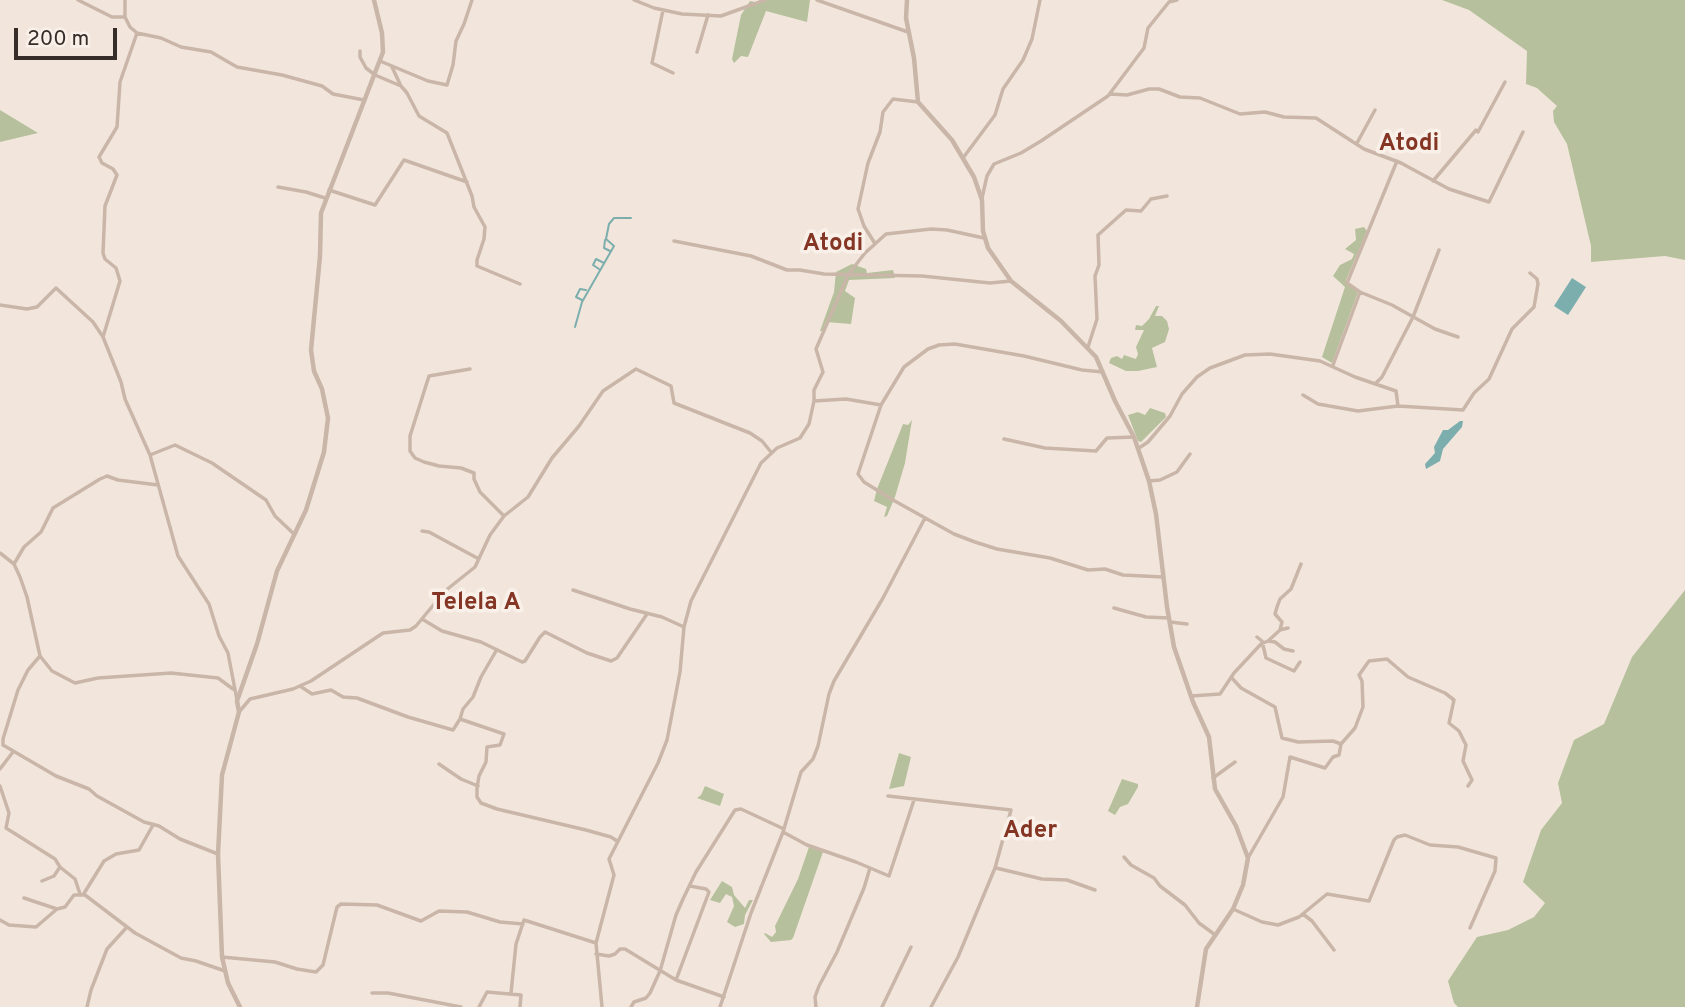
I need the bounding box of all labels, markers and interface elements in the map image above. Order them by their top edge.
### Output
scale bar [18,14,121,58]
text: 200 m [27,26,89,53]
district label: Atodi [1379,131,1439,159]
district label: Atodi [803,231,863,259]
district label: Telela A [431,590,521,618]
district label: Ader [1003,818,1057,846]

